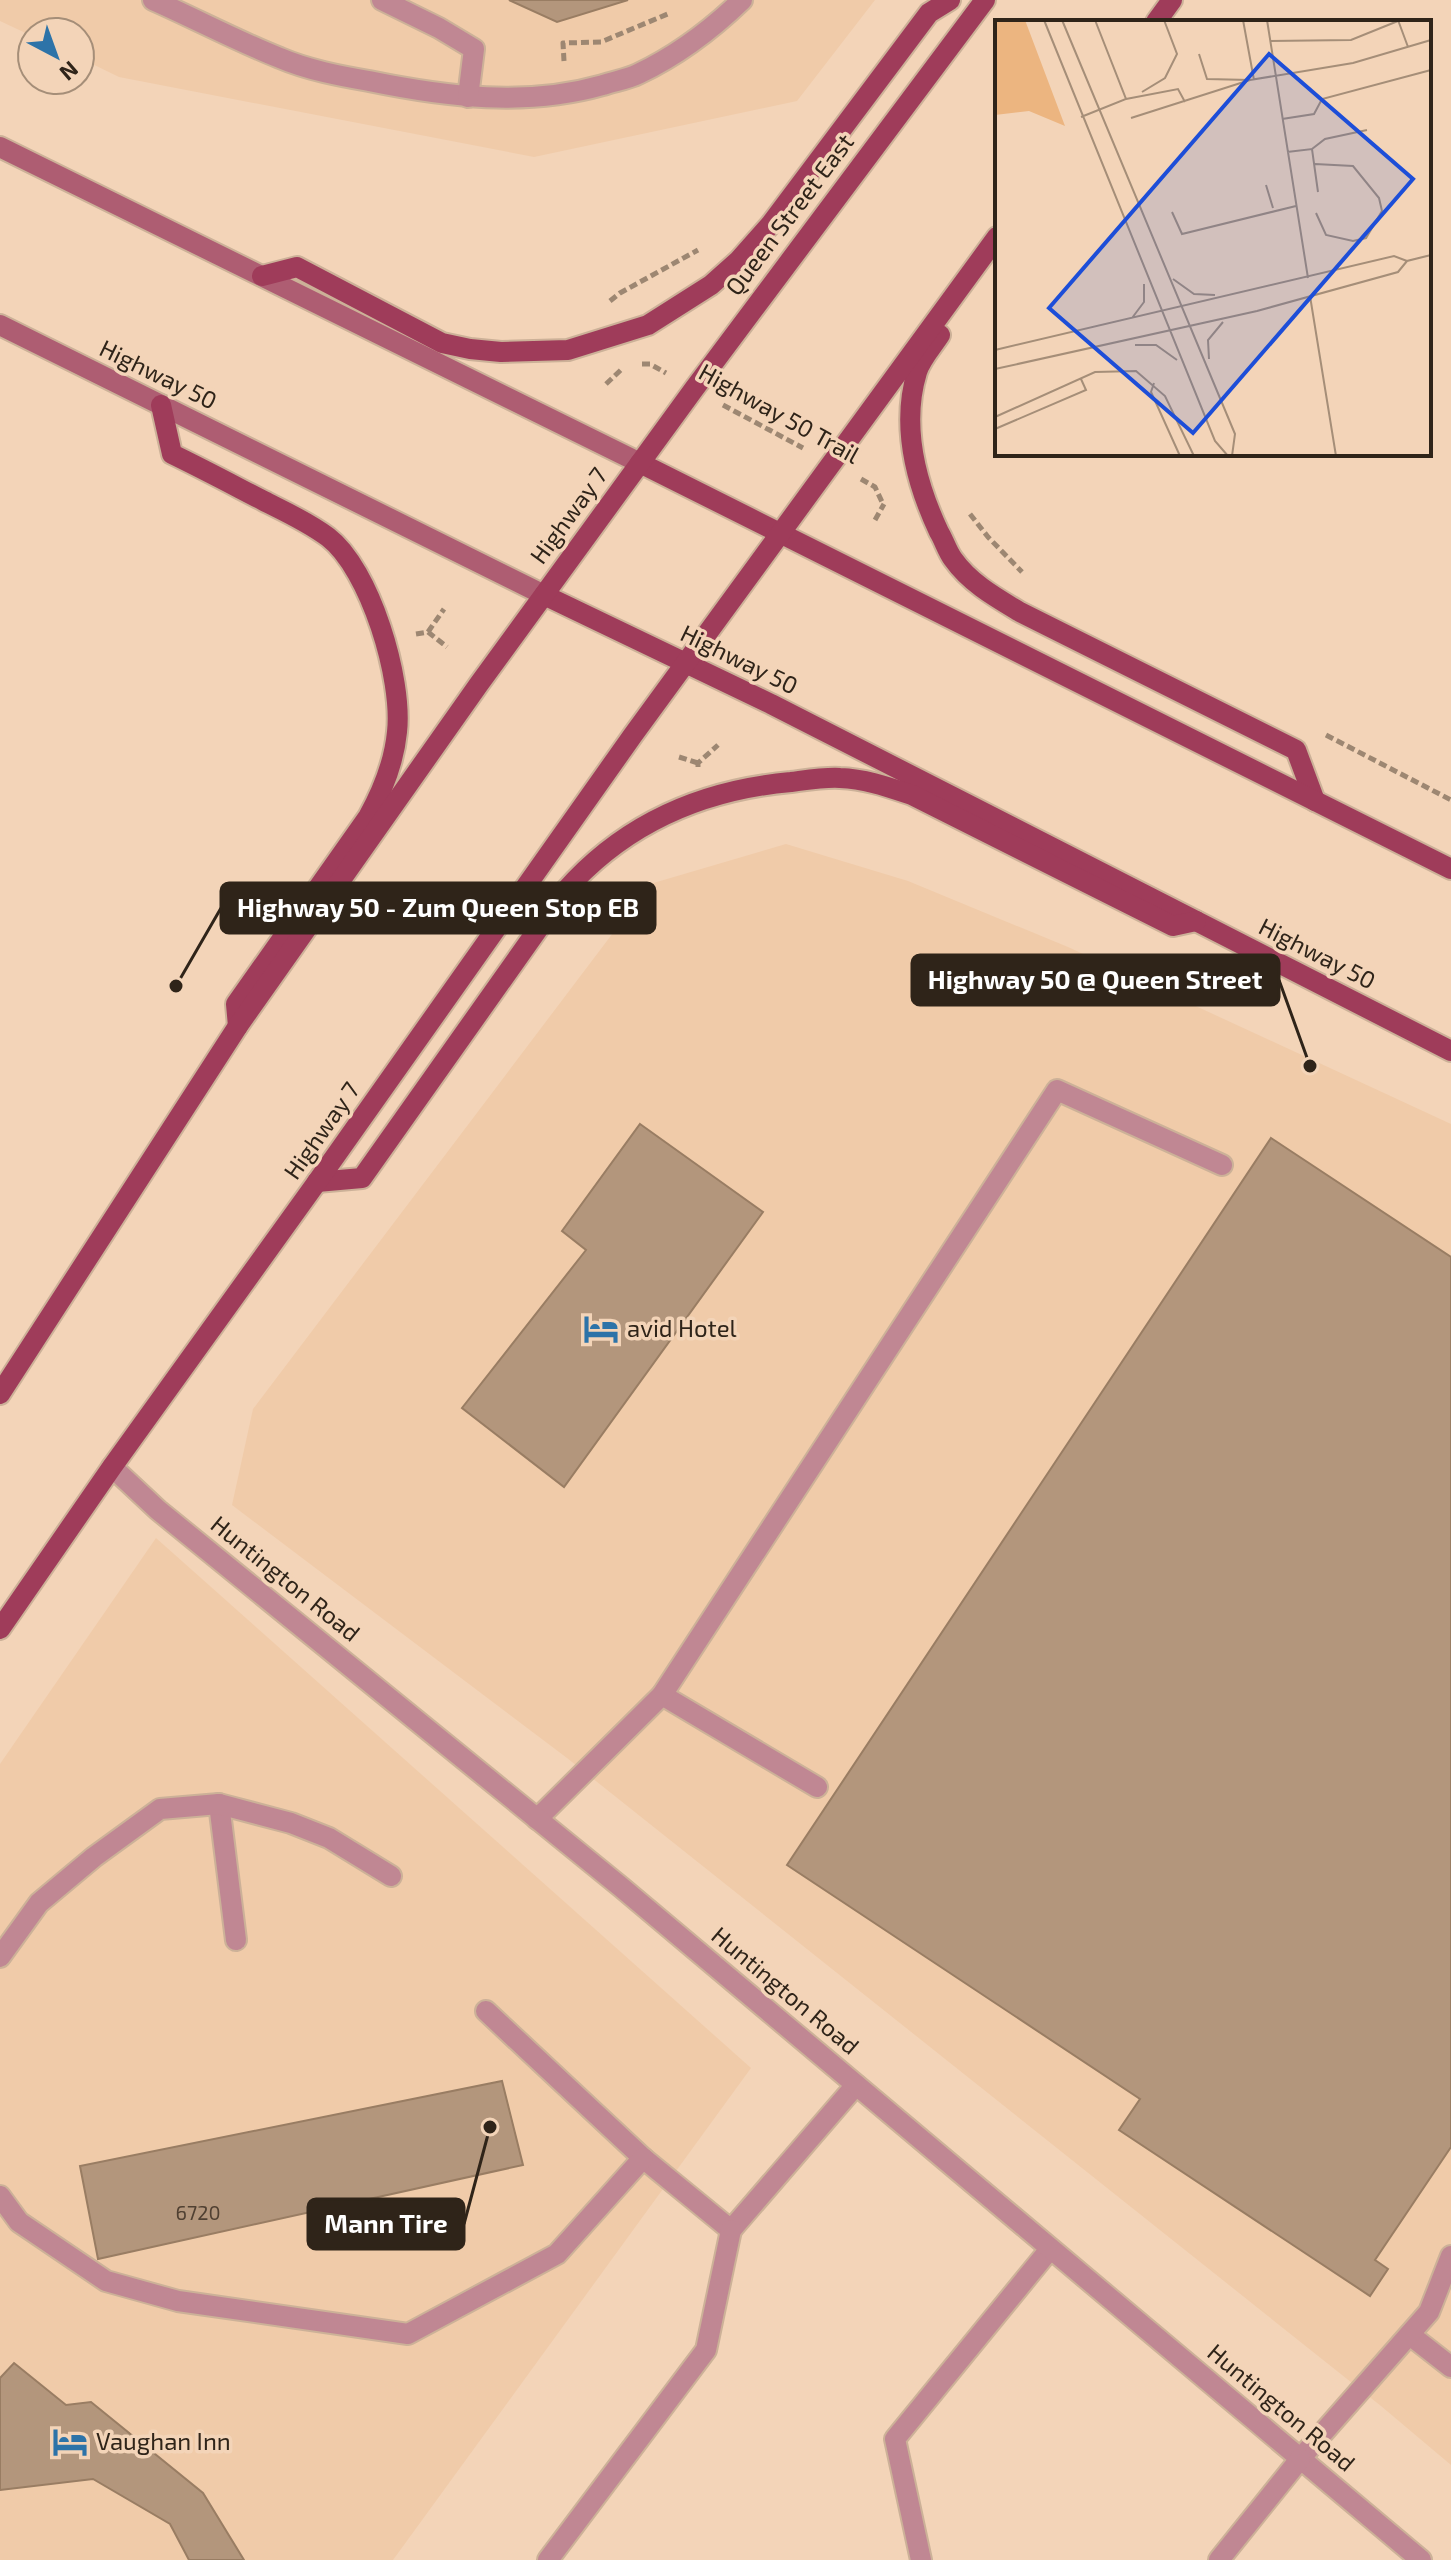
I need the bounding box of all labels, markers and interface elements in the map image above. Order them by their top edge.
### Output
north arrow [16,16,96,96]
inset map [995,20,1431,456]
text: N [55,57,84,87]
street label: Queen Street East [719,128,859,301]
street label: Highway 50 [95,333,222,415]
street label: Highway 50 Trail [694,357,865,469]
street label: Highway 7 [523,461,612,569]
street label: Highway 50 [676,618,803,700]
callout: Highway 50 - Zum Queen Stop EB [221,883,655,933]
text: Highway 50 - Zum Queen Stop EB [237,891,639,923]
street label: Highway 50 [1254,911,1381,994]
callout: Highway 50 @ Queen Street [912,955,1279,1005]
text: Highway 50 @ Queen Street [928,963,1263,995]
street label: Highway 7 [277,1076,365,1184]
hotel icon: avid Hotel [582,1310,620,1348]
place label: avid Hotel [627,1313,737,1342]
street label: Huntington Road [206,1509,366,1647]
street label: Huntington Road [706,1920,866,2060]
callout: Mann Tire [308,2199,464,2249]
house number: 6720 [176,2200,220,2224]
text: Mann Tire [324,2207,448,2238]
street label: Huntington Road [1202,2337,1362,2477]
hotel icon: Vaughan Inn [51,2423,89,2461]
place label: Vaughan Inn [96,2426,231,2455]

